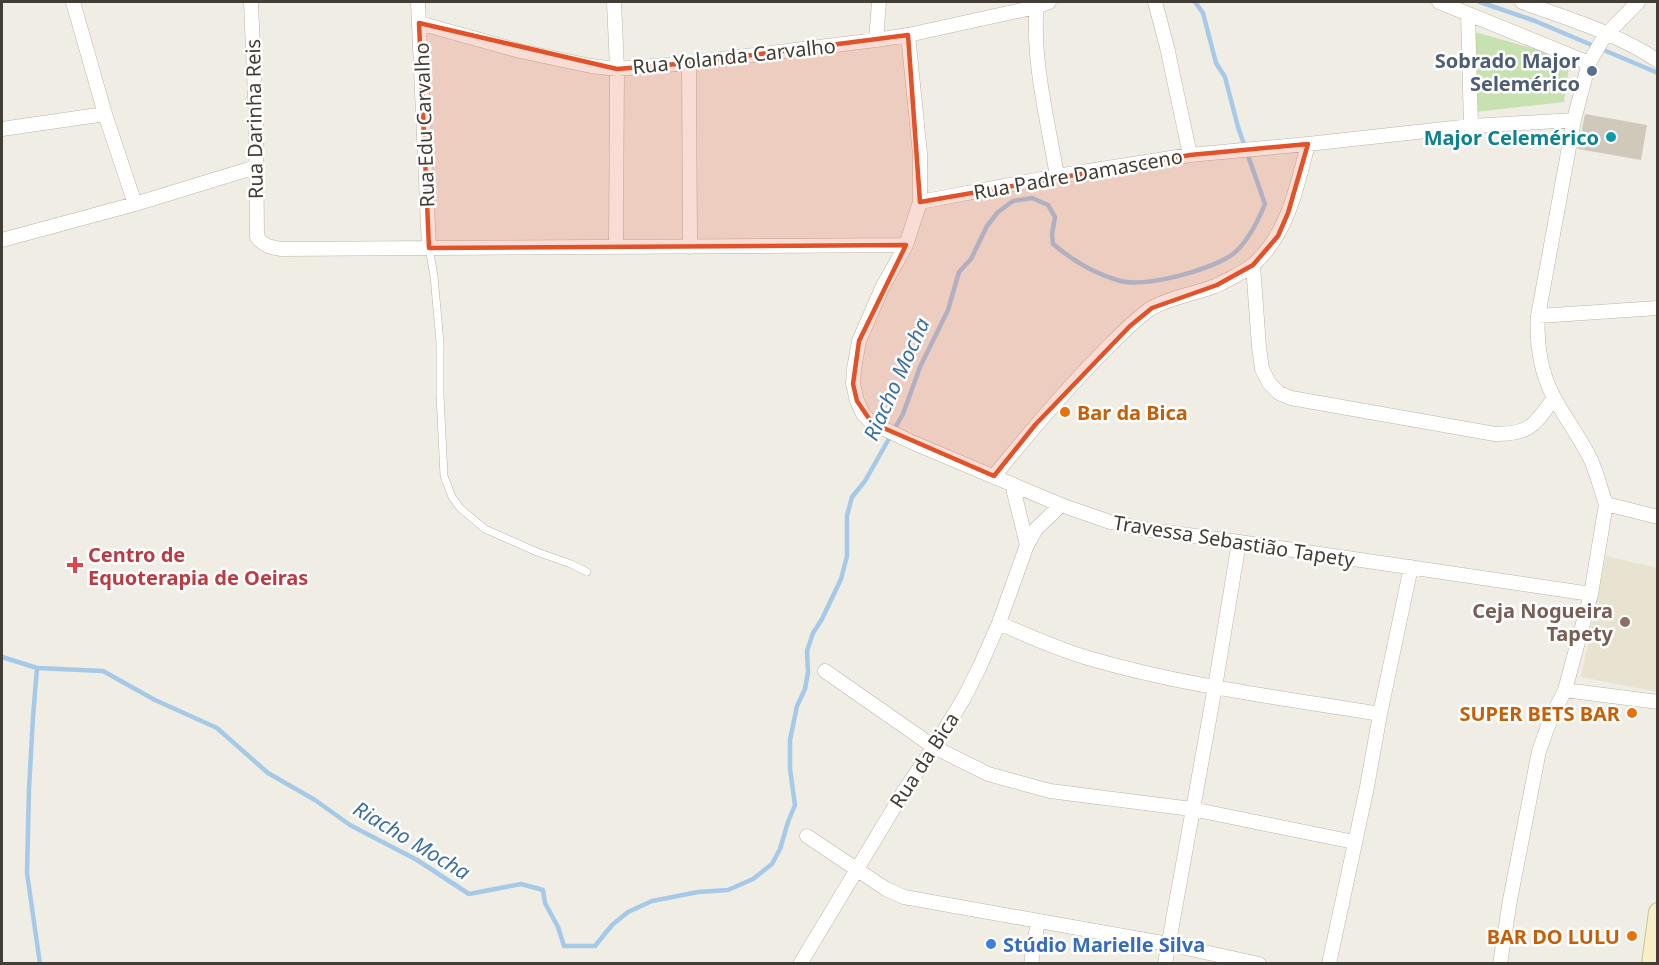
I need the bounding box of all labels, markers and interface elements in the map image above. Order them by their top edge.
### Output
street label: Rua Yolanda Carvalho [631,32,837,80]
street label: Rua Darinha Reis [239,39,269,199]
street label: Rua Edu Carvalho [408,42,440,208]
place label: Sobrado Major Selemérico [1435,47,1580,97]
marker: Sobrado Major Selemérico [1585,64,1599,78]
place label: Major Celemérico [1424,124,1599,151]
marker: Major Celemérico [1604,130,1618,144]
street label: Rua Padre Damasceno [971,142,1185,206]
water label: Riacho Mocha [856,313,936,445]
place label: Bar da Bica [1077,399,1188,426]
marker: Bar da Bica [1058,405,1072,419]
street label: Travessa Sebastião Tapety [1111,509,1358,574]
place label: Centro de Equoterapia de Oeiras [88,541,308,591]
marker: Centro de Equoterapia de Oeiras [66,556,84,574]
place label: Ceja Nogueira Tapety [1472,597,1614,647]
marker: Ceja Nogueira Tapety [1618,615,1632,629]
place label: SUPER BETS BAR [1459,700,1621,727]
marker: SUPER BETS BAR [1625,706,1639,720]
street label: Rua da Bica [883,707,965,813]
water label: Riacho Mocha [348,794,476,886]
place label: BAR DO LULU [1487,923,1620,950]
marker: BAR DO LULU [1625,929,1639,943]
place label: Stúdio Marielle Silva [1003,931,1205,958]
marker: Stúdio Marielle Silva [984,937,998,951]

